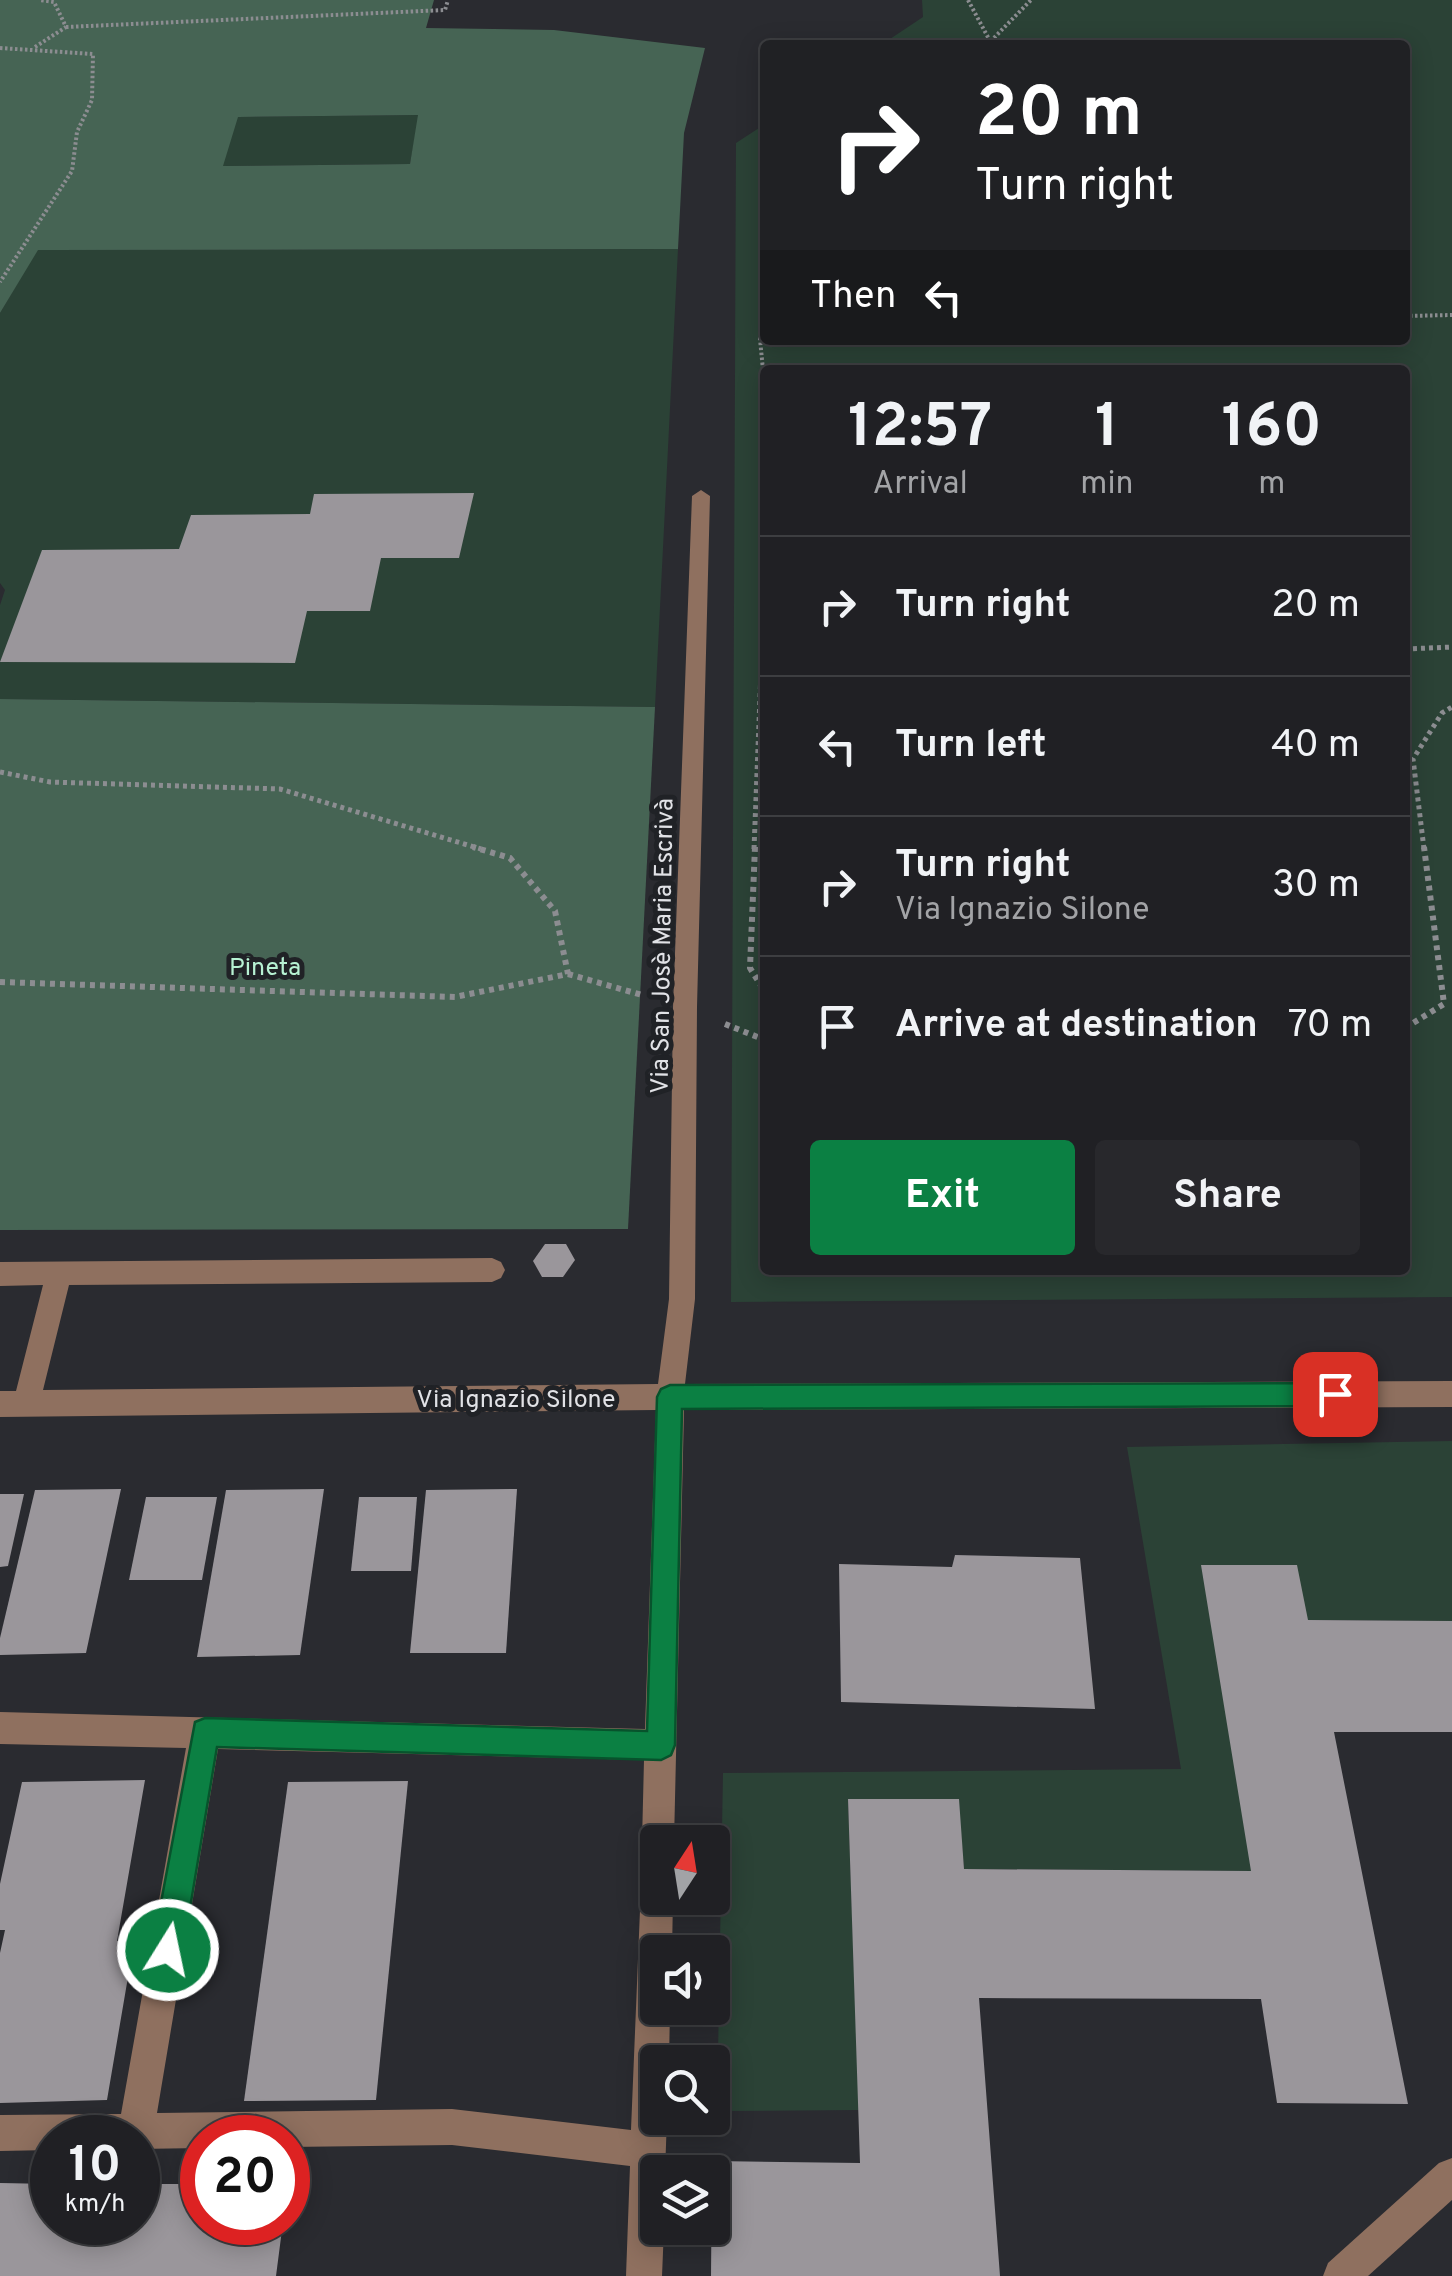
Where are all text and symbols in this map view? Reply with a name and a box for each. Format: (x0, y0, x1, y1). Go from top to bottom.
text: 20 m (975, 72, 1143, 161)
icon: right (810, 80, 940, 210)
text: Turn right (975, 159, 1174, 216)
icon: left (916, 270, 971, 325)
text: Then (810, 273, 896, 322)
text: 12:57 (848, 392, 992, 468)
text: 1 (1095, 392, 1119, 468)
text: 160 (1222, 392, 1322, 468)
text: Arrival (872, 465, 968, 505)
text: min (1080, 465, 1134, 505)
text: m (1258, 465, 1285, 505)
icon: right (810, 579, 865, 634)
text: Turn right (895, 582, 1070, 631)
text: 20 m (1271, 582, 1360, 631)
icon: left (810, 719, 865, 774)
text: Turn left (895, 722, 1047, 771)
text: 40 m (1271, 722, 1360, 771)
street label: Via San Josè Maria Escrivà (645, 798, 683, 1094)
text: Turn right (895, 842, 1070, 891)
icon: right (810, 859, 865, 914)
text: 30 m (1272, 862, 1360, 911)
text: Via Ignazio Silone (895, 891, 1149, 931)
park label: Pineta (229, 953, 301, 985)
icon: arrive (810, 999, 865, 1054)
text: Arrive at destination (895, 1002, 1258, 1051)
text: 70 m (1288, 1002, 1372, 1051)
button: Exit (810, 1140, 1075, 1255)
button: Share (1095, 1140, 1360, 1255)
pin (1293, 1352, 1378, 1437)
icon: arrive (1308, 1367, 1363, 1422)
street label: Via Ignazio Silone (417, 1385, 615, 1417)
north arrow (640, 1825, 730, 1915)
map controls (640, 1825, 730, 2245)
position arrow (116, 1898, 220, 2002)
button: sound (640, 1935, 730, 2025)
button: search (640, 2045, 730, 2135)
speed limit sign: 20 (180, 2115, 310, 2245)
text: 10 (69, 2136, 121, 2199)
button: layers (640, 2155, 730, 2245)
text: km/h (65, 2189, 125, 2221)

